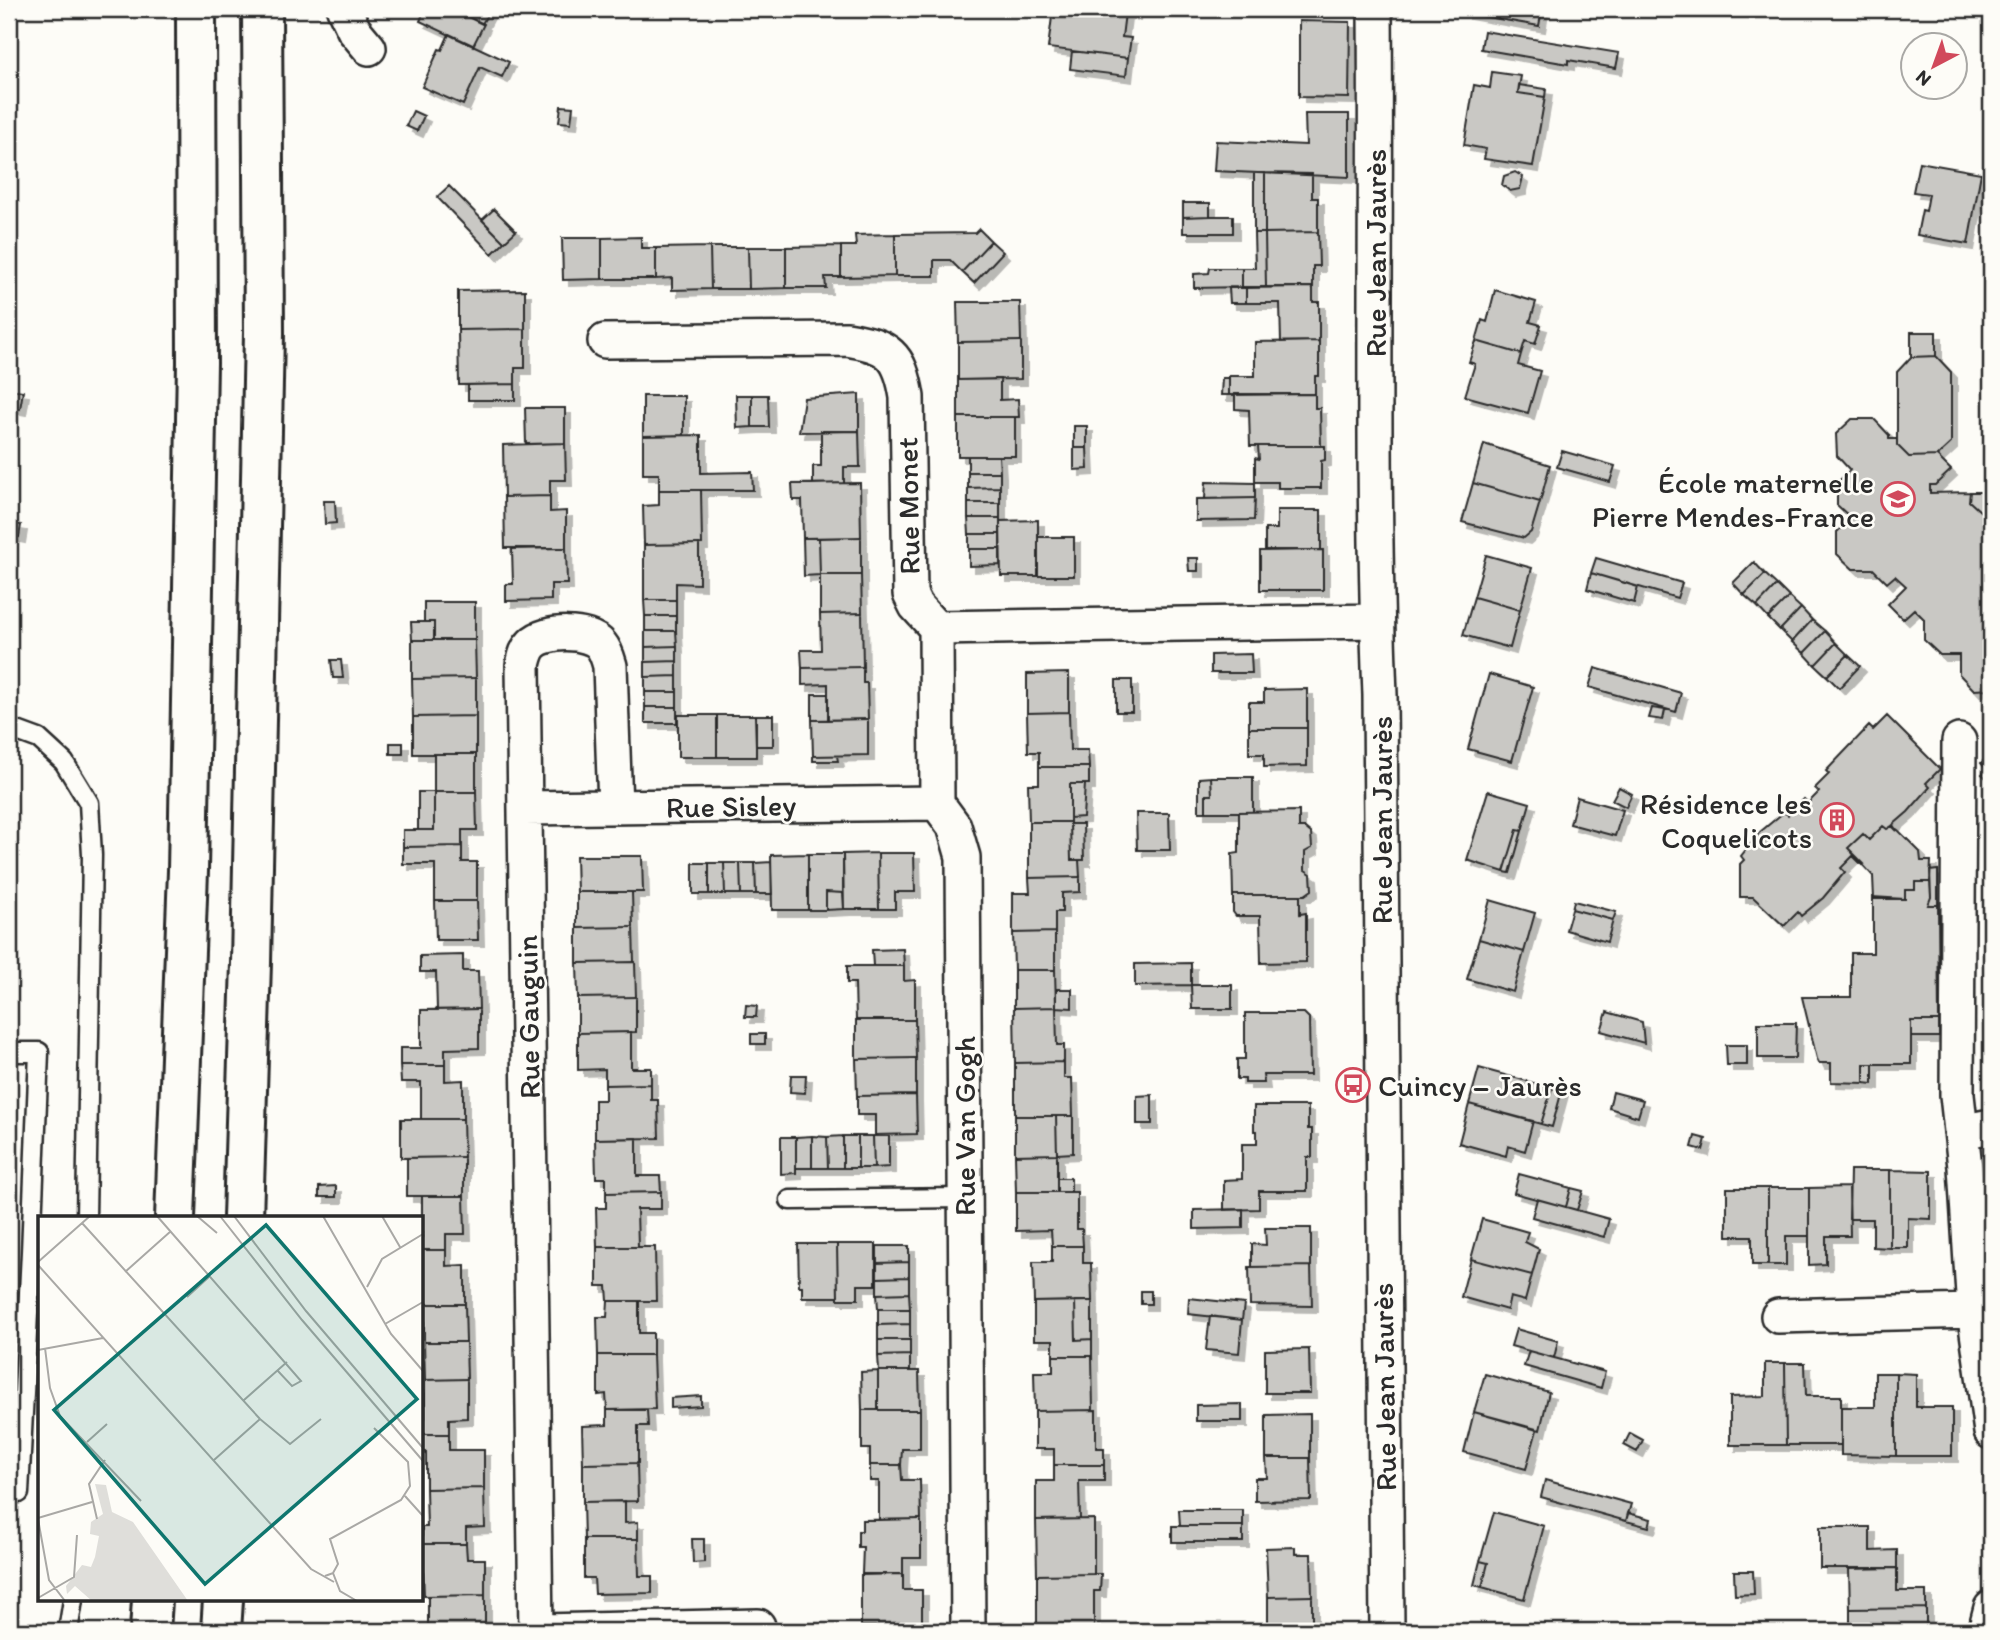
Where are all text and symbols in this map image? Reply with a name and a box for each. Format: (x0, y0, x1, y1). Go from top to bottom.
north arrow (1898, 32, 1968, 102)
text: N (1911, 66, 1936, 91)
street label: Rue Jean Jaurès (1357, 149, 1394, 357)
street label: Rue Monet (888, 437, 928, 575)
place label: École maternelle Pierre Mendes-France (1592, 464, 1874, 535)
school or university icon: École maternelle Pierre Mendes-France (1879, 480, 1917, 518)
street label: Rue Jean Jaurès (1363, 716, 1400, 924)
place label: Résidence les Coquelicots (1640, 785, 1812, 856)
street label: Rue Sisley (665, 786, 797, 826)
building icon: Résidence les Coquelicots (1818, 801, 1856, 839)
street label: Rue Gauguin (508, 935, 548, 1099)
street label: Rue Van Gogh (946, 1036, 983, 1216)
bus stop icon: Cuincy – Jaurès (1334, 1066, 1372, 1104)
place label: Cuincy – Jaurès (1378, 1067, 1582, 1104)
inset map (38, 1216, 424, 1602)
street label: Rue Jean Jaurès (1364, 1282, 1404, 1492)

